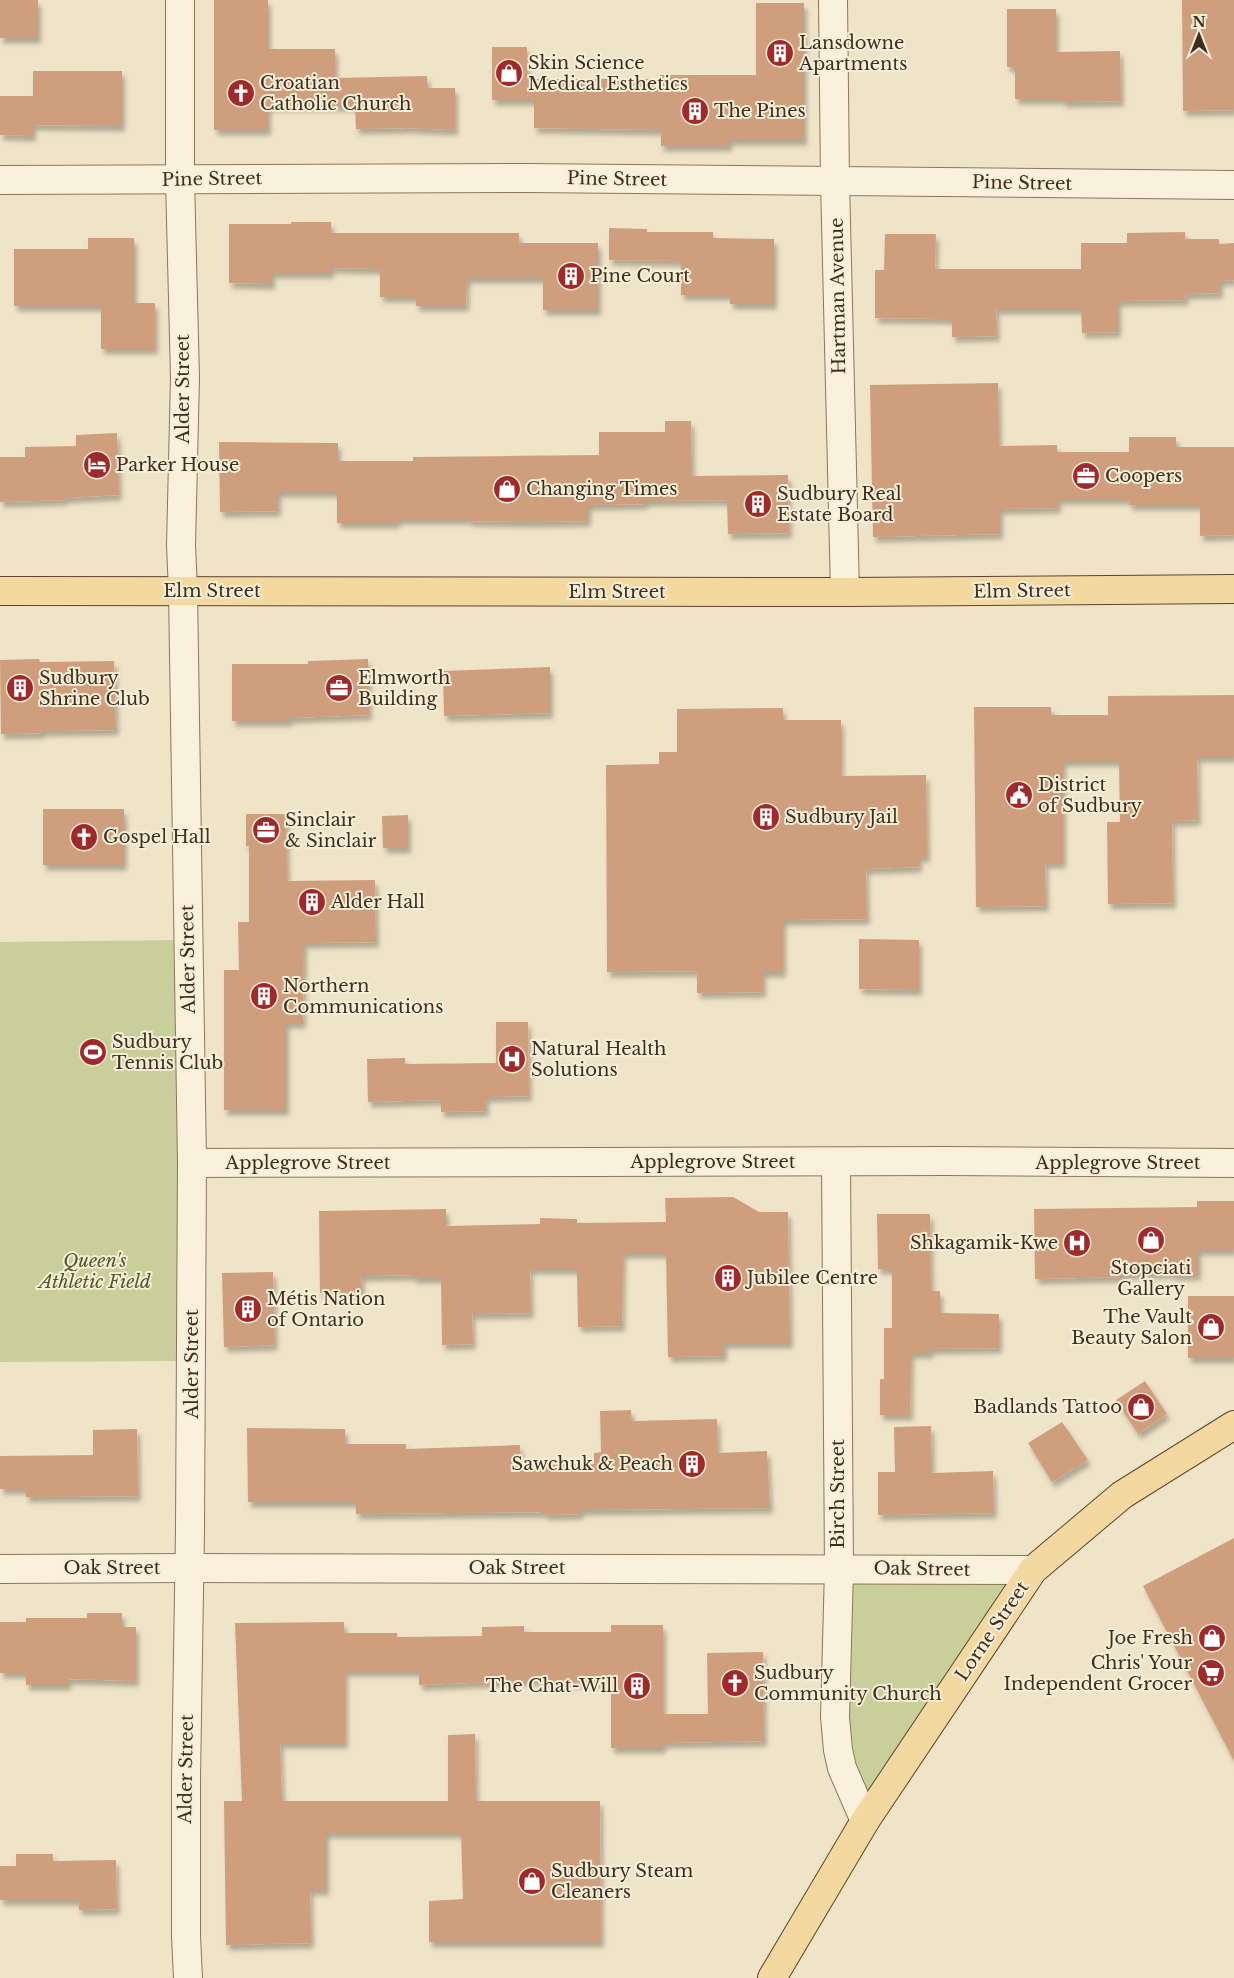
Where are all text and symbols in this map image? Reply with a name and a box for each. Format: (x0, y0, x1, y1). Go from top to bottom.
north arrow (1174, 10, 1224, 60)
text: N (1192, 13, 1206, 31)
place label: Lansdowne Apartments (798, 32, 908, 75)
building icon: Lansdowne Apartments (765, 38, 795, 68)
place label: Skin Science Medical Esthetics (528, 52, 688, 95)
shop icon: Skin Science Medical Esthetics (494, 58, 524, 88)
place label: Croatian Catholic Church (260, 72, 411, 115)
church icon: Croatian Catholic Church (226, 78, 256, 108)
building icon: The Pines (680, 96, 710, 126)
place label: The Pines (714, 100, 806, 122)
street label: Pine Street (162, 167, 263, 191)
street label: Pine Street (567, 167, 668, 191)
street label: Pine Street (972, 171, 1073, 195)
street label: Hartman Avenue (826, 217, 850, 375)
building icon: Pine Court (556, 261, 586, 291)
place label: Pine Court (590, 265, 690, 287)
street label: Alder Street (172, 334, 194, 445)
hotel icon: Parker House (82, 450, 112, 480)
place label: Parker House (116, 454, 239, 476)
office icon: Coopers (1071, 461, 1101, 491)
place label: Coopers (1105, 465, 1182, 487)
shop icon: Changing Times (492, 474, 522, 504)
place label: Changing Times (526, 478, 678, 500)
place label: Sudbury Real Estate Board (777, 483, 902, 526)
building icon: Sudbury Real Estate Board (743, 489, 773, 519)
street label: Elm Street (973, 579, 1071, 603)
street label: Elm Street (163, 580, 261, 602)
street label: Elm Street (568, 581, 666, 603)
place label: Sudbury Shrine Club (39, 667, 150, 710)
place label: Elmworth Building (358, 667, 450, 710)
building icon: Sudbury Shrine Club (5, 673, 35, 703)
office icon: Elmworth Building (324, 673, 354, 703)
place label: District of Sudbury (1038, 774, 1143, 817)
public building icon: District of Sudbury (1004, 780, 1034, 810)
building icon: Sudbury Jail (751, 802, 781, 832)
place label: Sudbury Jail (785, 806, 898, 828)
place label: Sinclair & Sinclair (285, 809, 377, 852)
office icon: Sinclair & Sinclair (251, 815, 281, 845)
church icon: Gospel Hall (69, 822, 99, 852)
place label: Gospel Hall (103, 826, 211, 848)
building icon: Alder Hall (297, 887, 327, 917)
place label: Alder Hall (330, 891, 425, 913)
street label: Alder Street (176, 904, 200, 1015)
place label: Northern Communications (283, 975, 443, 1018)
building icon: Northern Communications (249, 981, 279, 1011)
place label: Sudbury Tennis Club (112, 1031, 223, 1074)
sports icon: Sudbury Tennis Club (78, 1037, 108, 1067)
place label: Natural Health Solutions (531, 1038, 667, 1081)
hospital icon: Natural Health Solutions (497, 1044, 527, 1074)
street label: Applegrove Street (629, 1151, 796, 1173)
street label: Applegrove Street (224, 1152, 391, 1174)
street label: Applegrove Street (1034, 1152, 1201, 1174)
shop icon: Stopciati Gallery (1136, 1225, 1166, 1255)
hospital icon: Shkagamik-Kwe (1062, 1228, 1092, 1258)
place label: Shkagamik-Kwe (910, 1232, 1058, 1254)
park label: Queen's Athletic Field (37, 1250, 151, 1293)
place label: Stopciati Gallery (1110, 1257, 1192, 1300)
building icon: Jubilee Centre (713, 1263, 743, 1293)
place label: Jubilee Centre (745, 1267, 878, 1289)
place label: Métis Nation of Ontario (267, 1288, 385, 1331)
building icon: Métis Nation of Ontario (233, 1294, 263, 1324)
place label: The Vault Beauty Salon (1071, 1306, 1192, 1349)
street label: Alder Street (181, 1309, 203, 1420)
shop icon: The Vault Beauty Salon (1196, 1312, 1226, 1342)
shop icon: Badlands Tattoo (1126, 1392, 1156, 1422)
place label: Badlands Tattoo (973, 1396, 1122, 1418)
street label: Birch Street (827, 1439, 849, 1549)
building icon: Sawchuk & Peach (677, 1449, 707, 1479)
place label: Sawchuk & Peach (512, 1453, 673, 1475)
street label: Oak Street (63, 1557, 161, 1579)
street label: Oak Street (468, 1557, 566, 1579)
street label: Oak Street (873, 1557, 971, 1581)
street label: Lorne Street (951, 1577, 1034, 1685)
shop icon: Joe Fresh (1197, 1623, 1227, 1653)
place label: Joe Fresh (1106, 1627, 1193, 1649)
place label: Chris' Your Independent Grocer (1004, 1652, 1192, 1695)
supermarket icon: Chris' Your Independent Grocer (1196, 1658, 1226, 1688)
place label: Sudbury Community Church (754, 1662, 942, 1705)
church icon: Sudbury Community Church (720, 1668, 750, 1698)
building icon: The Chat-Will (622, 1671, 652, 1701)
place label: The Chat-Will (486, 1675, 618, 1697)
street label: Alder Street (174, 1714, 198, 1825)
place label: Sudbury Steam Cleaners (551, 1860, 693, 1903)
shop icon: Sudbury Steam Cleaners (517, 1866, 547, 1896)

